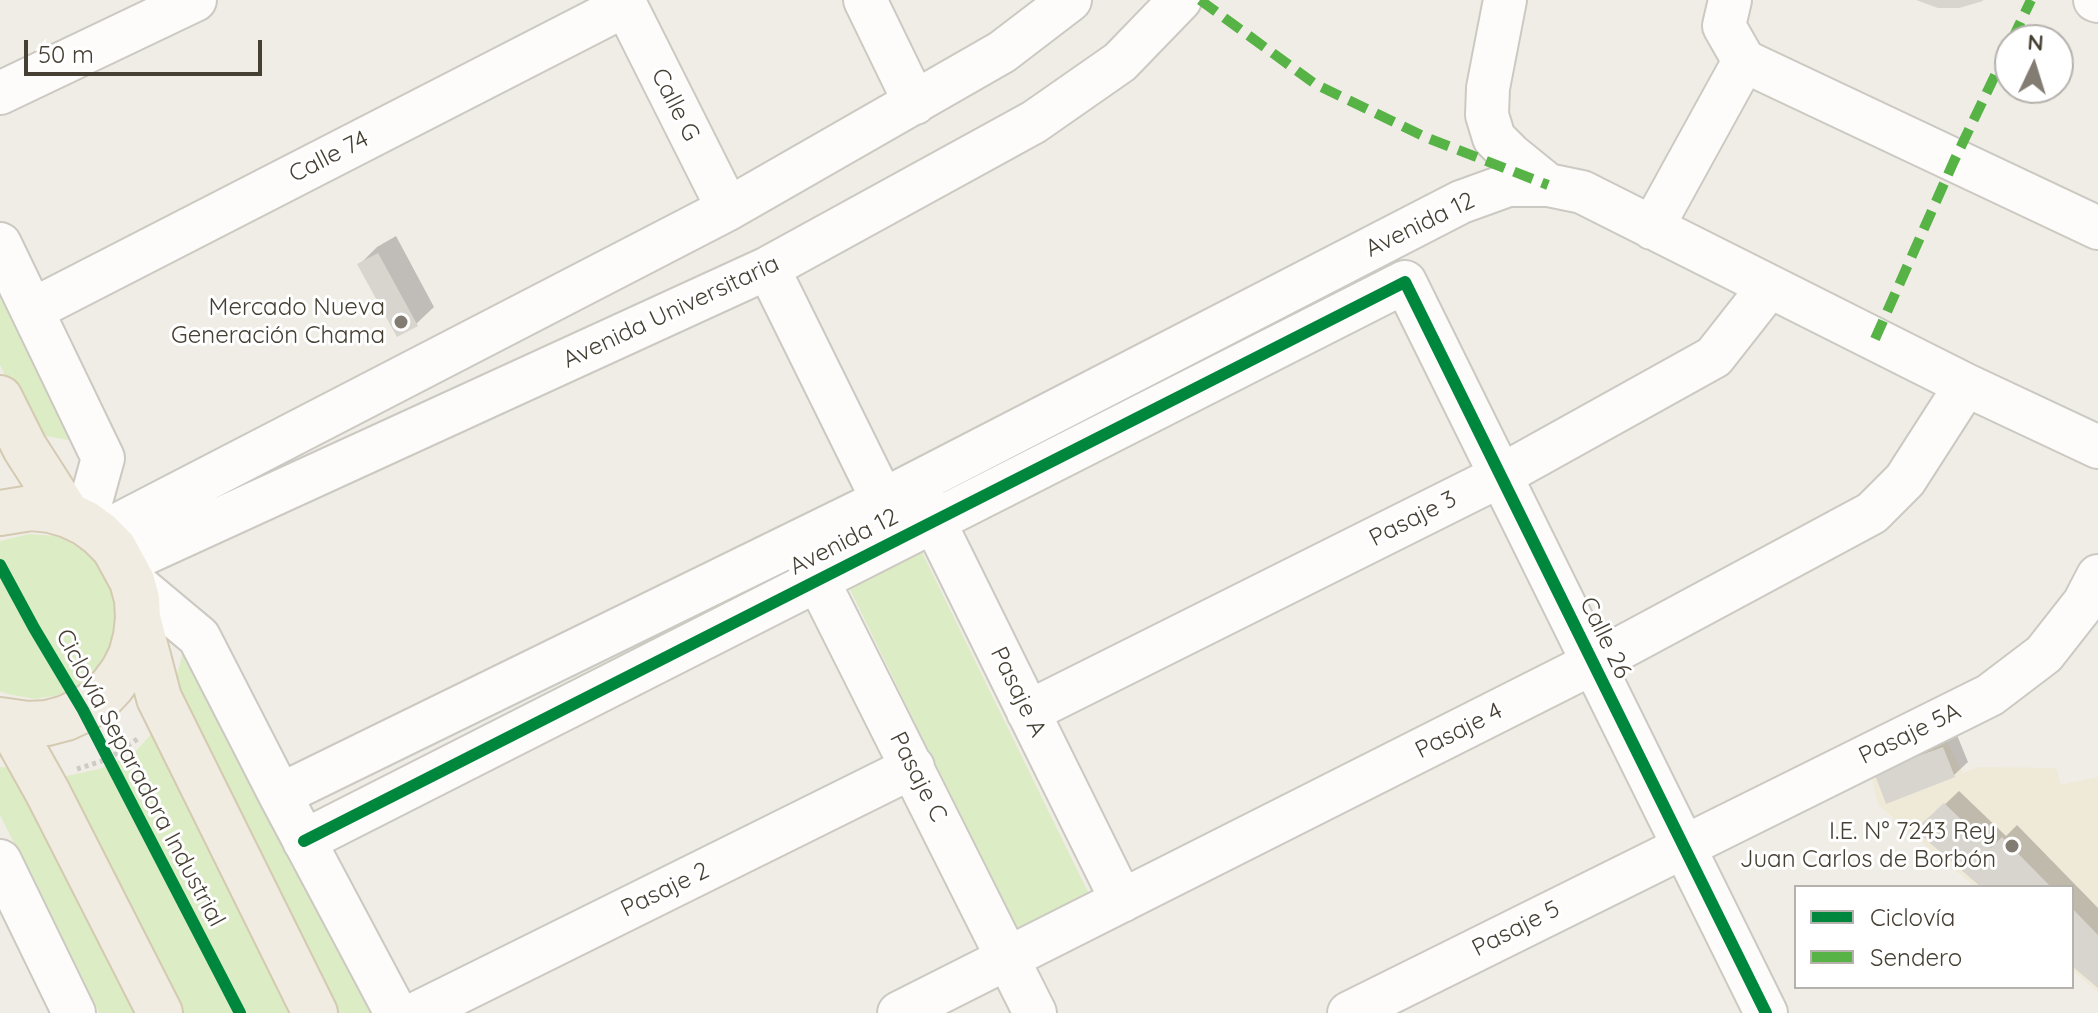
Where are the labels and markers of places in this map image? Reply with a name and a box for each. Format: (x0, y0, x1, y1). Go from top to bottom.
place label: Mercado Nueva Generación Chama (171, 294, 385, 350)
marker: Mercado Nueva Generación Chama (392, 313, 410, 331)
place label: I.E. N° 7243 Rey Juan Carlos de Borbón (1740, 818, 1996, 874)
marker: I.E. N° 7243 Rey Juan Carlos de Borbón (2003, 837, 2021, 855)

